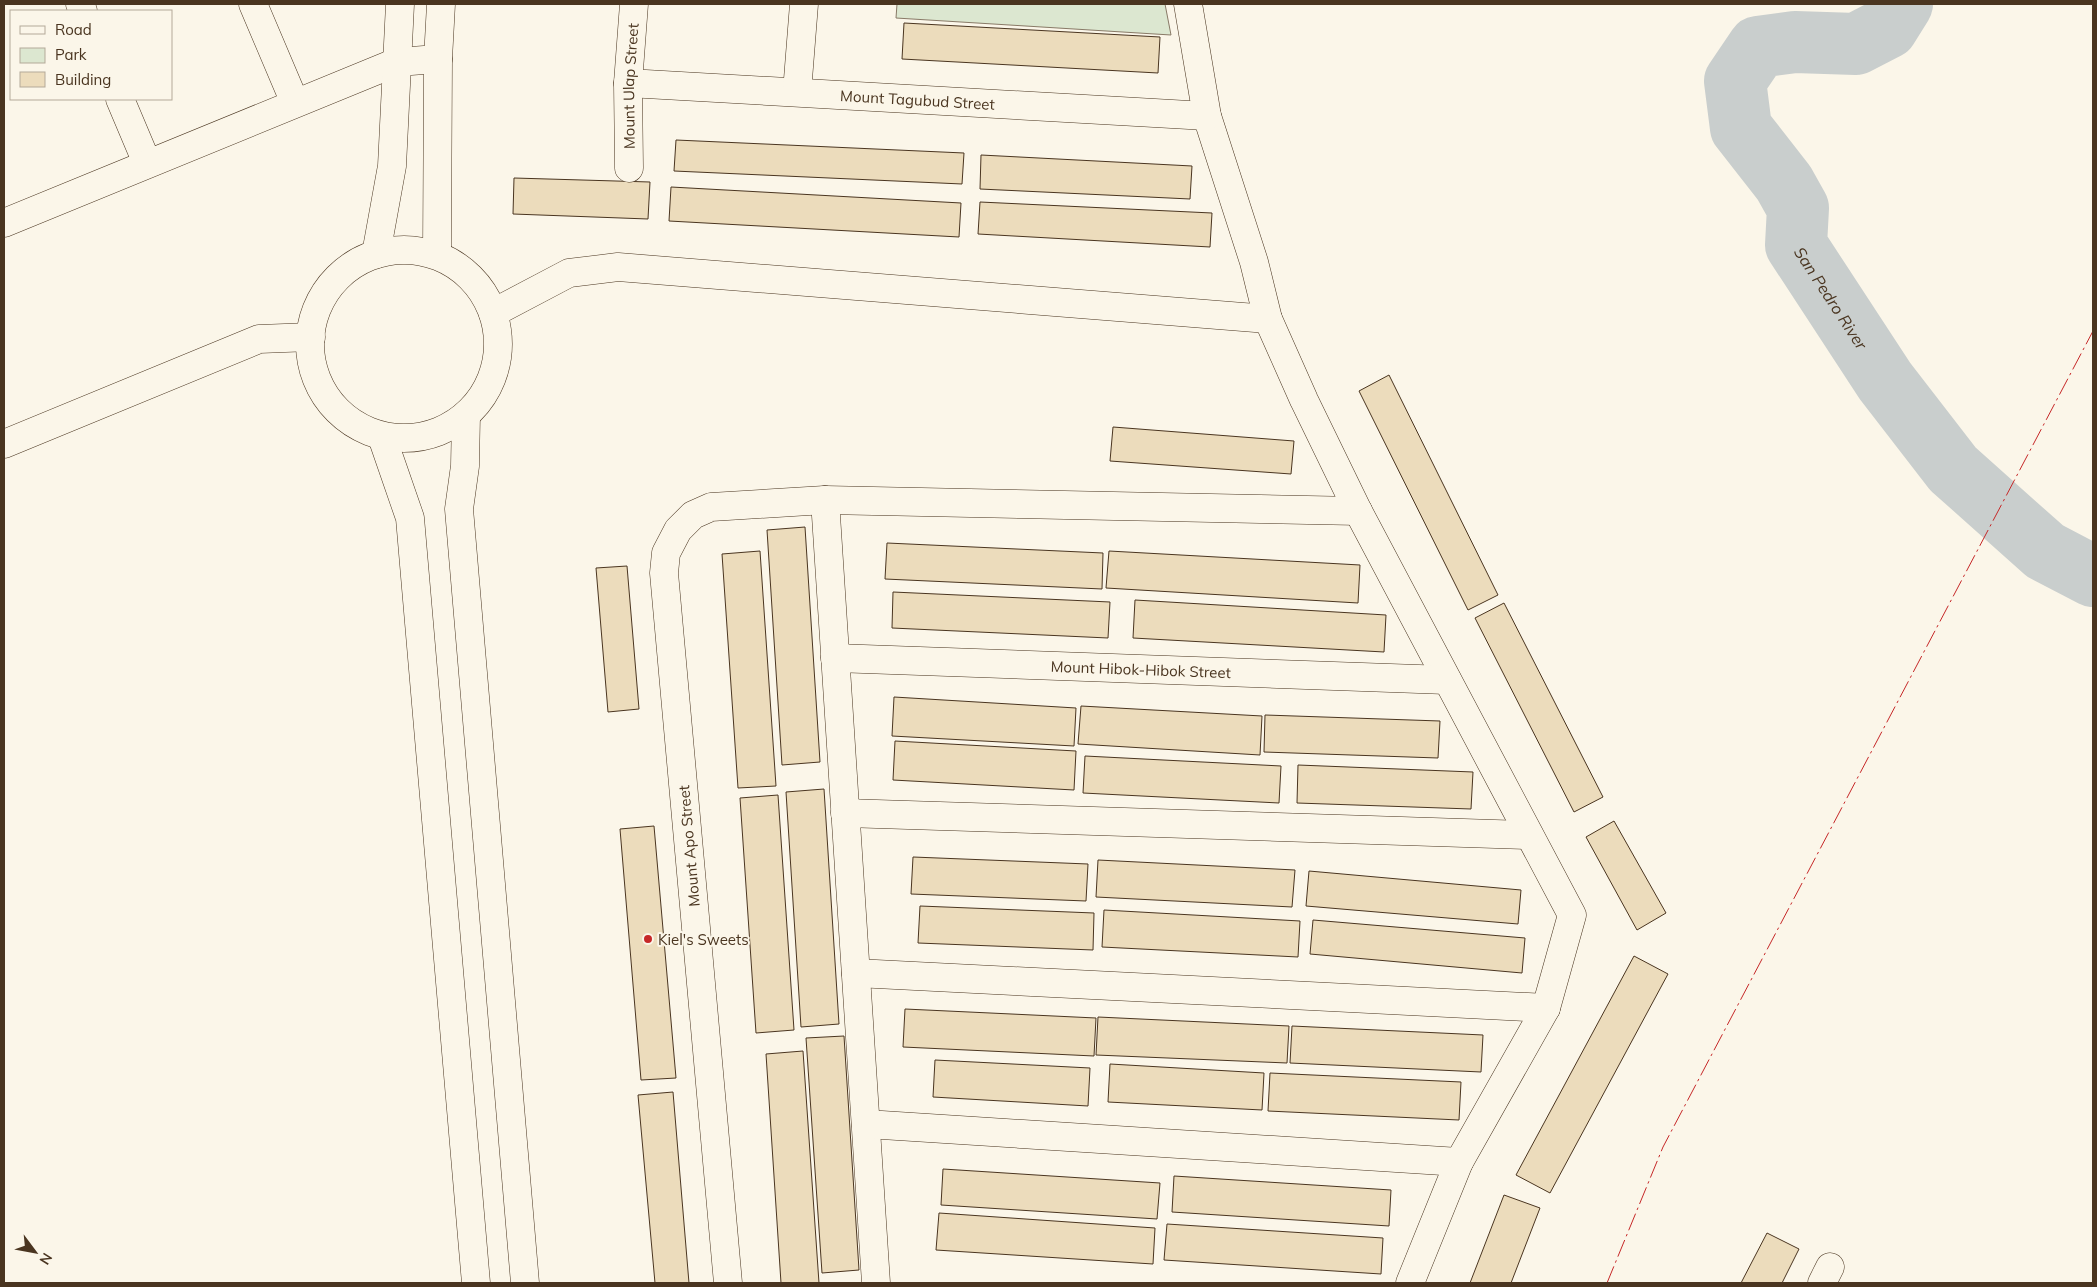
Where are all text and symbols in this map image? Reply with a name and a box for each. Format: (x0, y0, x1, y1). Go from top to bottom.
legend (10, 10, 172, 100)
text: Road (55, 20, 92, 39)
street label: Mount Ulap Street (618, 22, 642, 149)
text: Park (55, 45, 87, 64)
text: Building (55, 70, 111, 89)
street label: Mount Tagubud Street (840, 86, 995, 113)
water label: San Pedro River (1790, 243, 1872, 354)
street label: Mount Hibok-Hibok Street (1050, 656, 1231, 682)
street label: Mount Apo Street (674, 784, 704, 908)
place label: Kiel's Sweets (658, 930, 749, 949)
marker: Kiel's Sweets (642, 933, 654, 945)
north arrow (10, 1227, 60, 1277)
text: N (36, 1250, 56, 1268)

